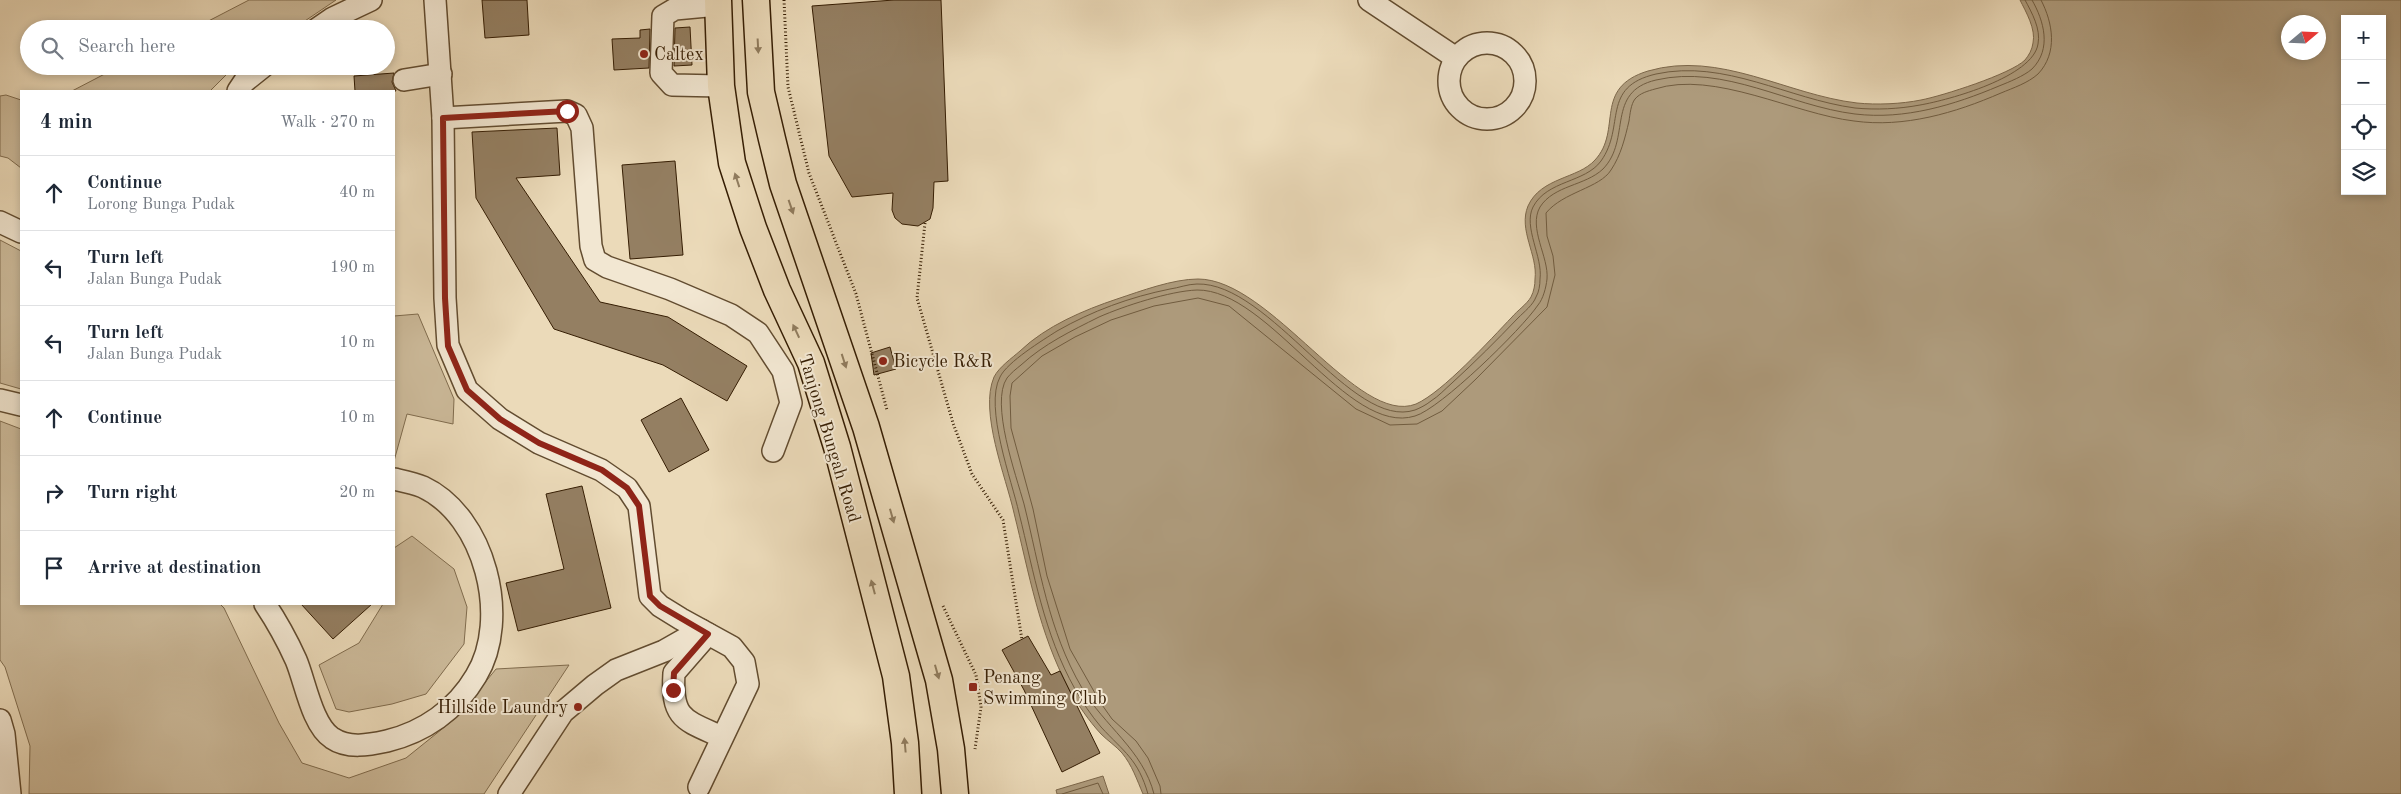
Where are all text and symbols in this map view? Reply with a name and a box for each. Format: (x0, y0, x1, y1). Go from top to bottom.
north arrow (2281, 15, 2326, 60)
map controls (2341, 15, 2386, 195)
button: + (2341, 15, 2386, 60)
search box (20, 20, 395, 75)
icon: search (38, 34, 66, 62)
text: Search here (78, 38, 175, 57)
one-way arrow (755, 39, 763, 55)
place label: Caltex (654, 46, 704, 64)
marker: Caltex (638, 48, 650, 60)
button: − (2341, 60, 2386, 105)
route start (556, 100, 579, 123)
button: locate (2341, 105, 2386, 150)
text: 4 min (40, 112, 93, 133)
text: Walk · 270 m (280, 115, 375, 131)
button: layers (2341, 150, 2386, 195)
one-way arrow (733, 172, 740, 187)
text: Continue (87, 174, 162, 193)
icon: ahead (40, 179, 68, 207)
text: 40 m (339, 185, 375, 201)
text: Lorong Bunga Pudak (87, 197, 235, 213)
one-way arrow (788, 200, 795, 215)
text: Turn left (87, 249, 164, 268)
icon: left (40, 254, 68, 282)
text: 190 m (330, 260, 375, 276)
text: Jalan Bunga Pudak (87, 272, 222, 288)
text: Turn left (87, 324, 164, 343)
one-way arrow (792, 324, 800, 338)
icon: left (40, 329, 68, 357)
text: 10 m (339, 335, 375, 351)
text: Jalan Bunga Pudak (87, 347, 222, 363)
street label: Tanjong Bungah Road (795, 352, 863, 525)
place label: Bicycle R&R (893, 353, 993, 371)
one-way arrow (840, 354, 848, 369)
marker: Bicycle R&R (877, 355, 889, 367)
icon: ahead (40, 404, 68, 432)
text: Continue (87, 409, 162, 428)
text: 10 m (339, 410, 375, 426)
icon: right (40, 479, 68, 507)
text: Turn right (87, 484, 177, 503)
text: 20 m (339, 485, 375, 501)
one-way arrow (888, 509, 896, 524)
icon: arrive (40, 554, 68, 582)
text: Arrive at destination (87, 559, 261, 578)
one-way arrow (868, 579, 876, 594)
one-way arrow (933, 665, 941, 680)
place label: Penang Swimming Club (983, 669, 1107, 708)
route end (662, 679, 685, 702)
marker: Penang Swimming Club (967, 681, 979, 693)
place label: Hillside Laundry (437, 699, 568, 717)
marker: Hillside Laundry (572, 701, 584, 713)
one-way arrow (901, 737, 909, 753)

